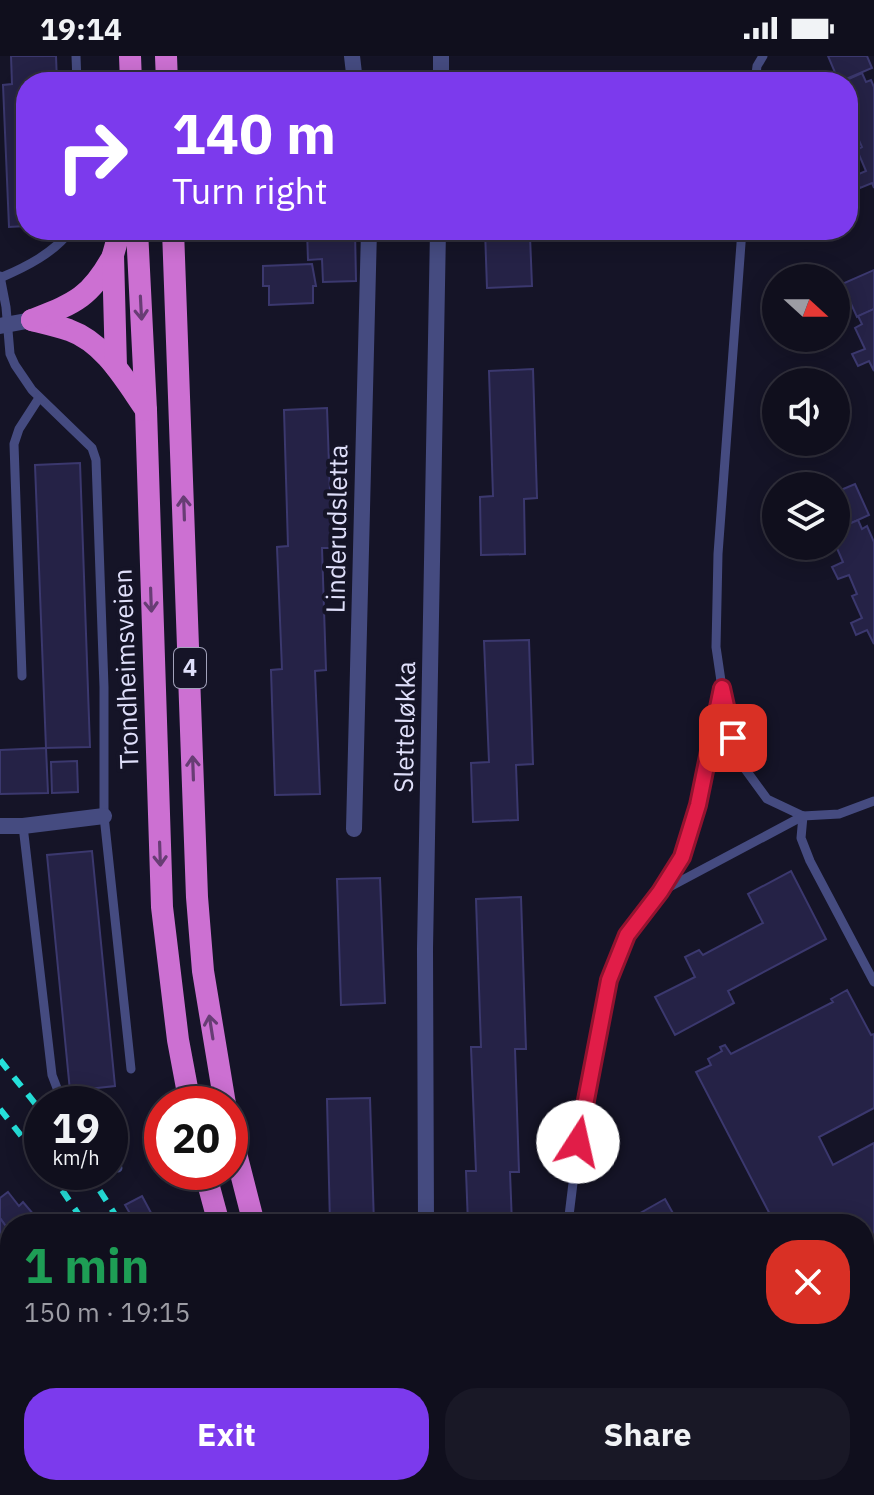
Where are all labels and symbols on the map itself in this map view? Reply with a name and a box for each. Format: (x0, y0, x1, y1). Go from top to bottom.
north arrow (762, 264, 850, 352)
one-way arrow (133, 294, 148, 321)
street label: Linderudsletta (318, 444, 354, 614)
one-way arrow (176, 495, 191, 522)
street label: Trondheimsveien (105, 568, 145, 770)
one-way arrow (144, 586, 159, 613)
road number: 4 (174, 648, 206, 688)
street label: Sletteløkka (386, 661, 422, 793)
pin (699, 704, 767, 772)
one-way arrow (185, 755, 201, 782)
one-way arrow (152, 840, 167, 867)
one-way arrow (202, 1015, 217, 1040)
speed limit sign: 20 (144, 1086, 248, 1190)
position arrow (536, 1100, 620, 1184)

